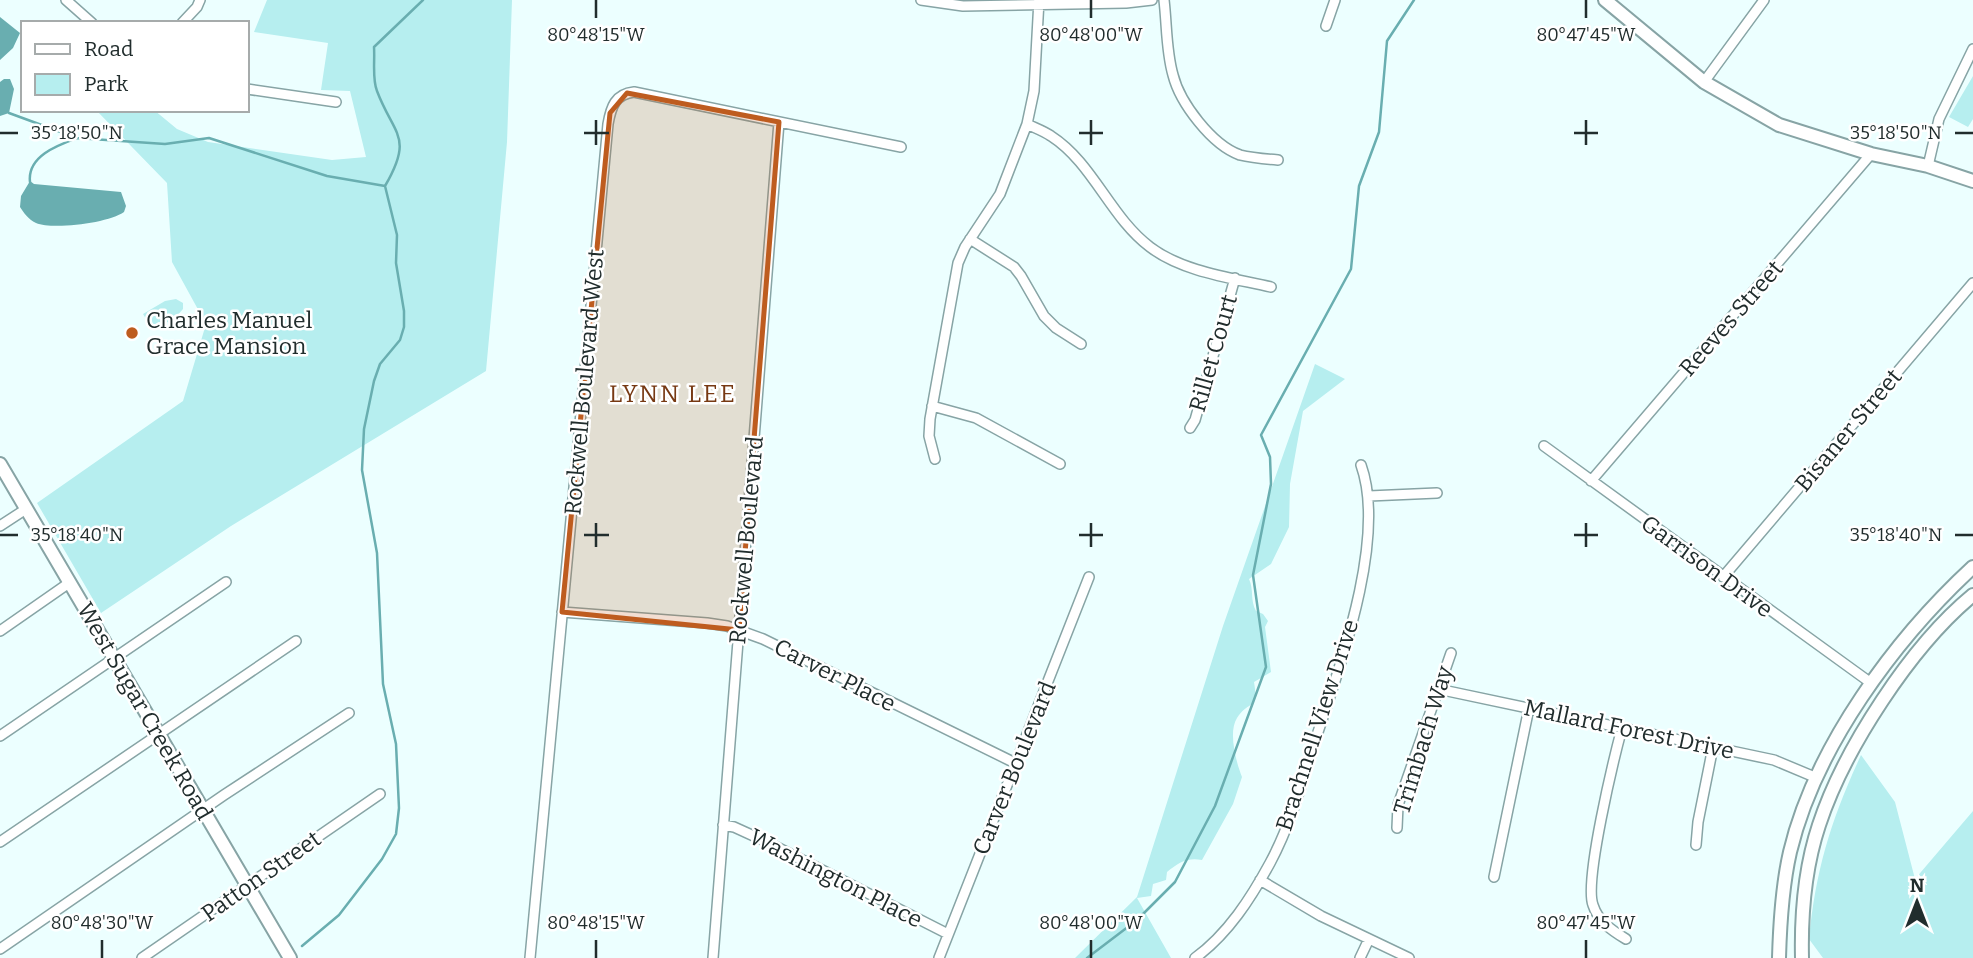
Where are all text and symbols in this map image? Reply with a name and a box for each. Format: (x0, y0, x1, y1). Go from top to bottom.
legend (21, 21, 248, 112)
text: 80°48'15"W (547, 24, 645, 46)
text: 80°48'00"W (1039, 24, 1143, 46)
text: 80°47'45"W (1537, 24, 1636, 46)
text: Road (84, 36, 133, 62)
text: Park (84, 71, 128, 97)
text: 35°18'50"N (31, 122, 123, 144)
text: 35°18'50"N (1850, 122, 1942, 144)
street label: Rockwell Boulevard West (558, 248, 610, 516)
street label: Reeves Street (1673, 254, 1789, 382)
street label: Rillet Court (1183, 291, 1243, 415)
place label: Charles Manuel Grace Mansion (146, 306, 313, 360)
marker: Charles Manuel Grace Mansion (124, 325, 140, 341)
street label: Bisaner Street (1789, 363, 1907, 497)
district label: LYNN LEE (609, 380, 737, 408)
street label: Rockwell Boulevard (723, 434, 769, 645)
street label: Garrison Drive (1636, 509, 1778, 623)
text: 35°18'40"N (31, 524, 123, 546)
text: 35°18'40"N (1850, 524, 1942, 546)
street label: West Sugar Creek Road (71, 597, 219, 825)
street label: Brachnell View Drive (1270, 616, 1364, 834)
street label: Carver Place (770, 632, 900, 718)
street label: Trimbach Way (1387, 662, 1459, 817)
street label: Carver Boulevard (966, 677, 1062, 859)
street label: Mallard Forest Drive (1521, 693, 1737, 765)
street label: Washington Place (745, 822, 927, 934)
street label: Patton Street (196, 825, 326, 927)
north arrow (1882, 867, 1952, 937)
text: N (1910, 874, 1925, 897)
text: 80°48'30"W (51, 912, 154, 934)
text: 80°48'15"W (547, 912, 645, 934)
text: 80°48'00"W (1039, 912, 1143, 934)
text: 80°47'45"W (1537, 912, 1636, 934)

